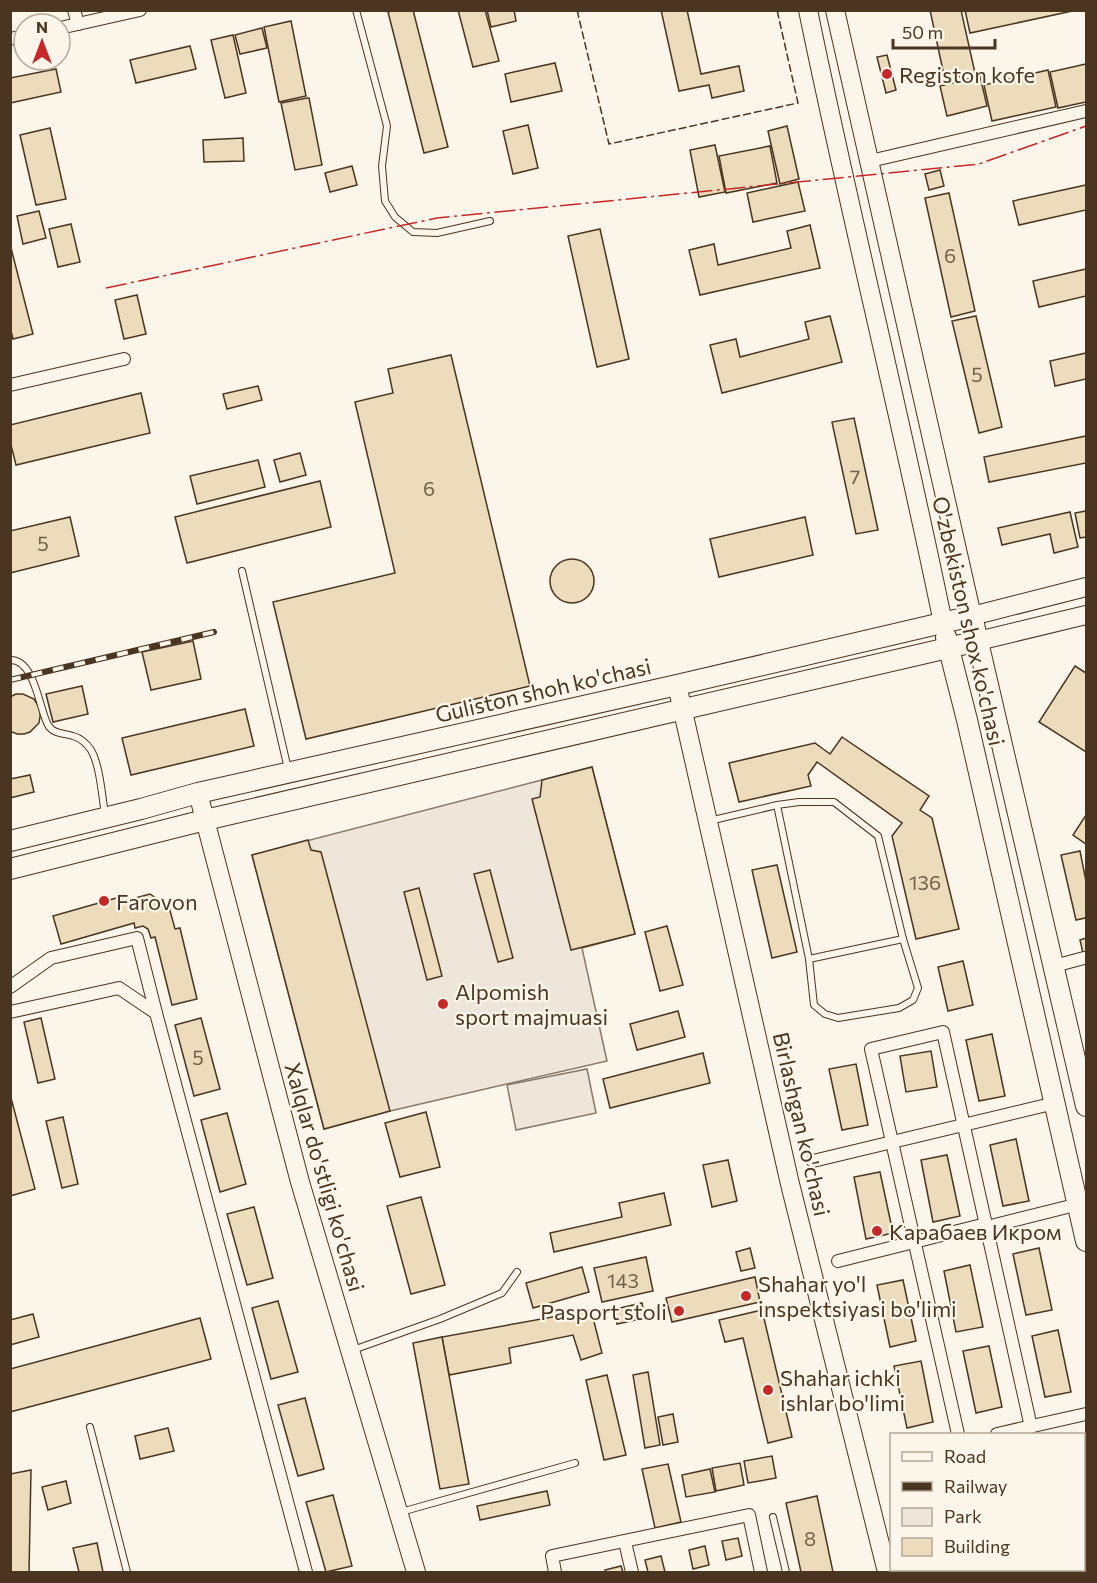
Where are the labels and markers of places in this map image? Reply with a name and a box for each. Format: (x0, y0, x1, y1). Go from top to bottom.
place label: Registon kofe (899, 61, 1035, 88)
marker: Registon kofe (880, 67, 894, 81)
place label: Farovon (116, 888, 198, 915)
marker: Farovon (97, 894, 111, 908)
place label: Alpomish sport majmuasi (455, 978, 608, 1030)
marker: Alpomish sport majmuasi (436, 997, 450, 1011)
place label: Карабаев Икром (889, 1218, 1062, 1245)
marker: Карабаев Икром (870, 1224, 884, 1238)
place label: Shahar yo'l inspektsiyasi bo'limi (758, 1270, 957, 1322)
marker: Shahar yo'l inspektsiyasi bo'limi (739, 1289, 753, 1303)
place label: Pasport stoli (540, 1298, 667, 1325)
marker: Pasport stoli (672, 1304, 686, 1318)
place label: Shahar ichki ishlar bo'limi (780, 1364, 905, 1416)
marker: Shahar ichki ishlar bo'limi (761, 1383, 775, 1397)

